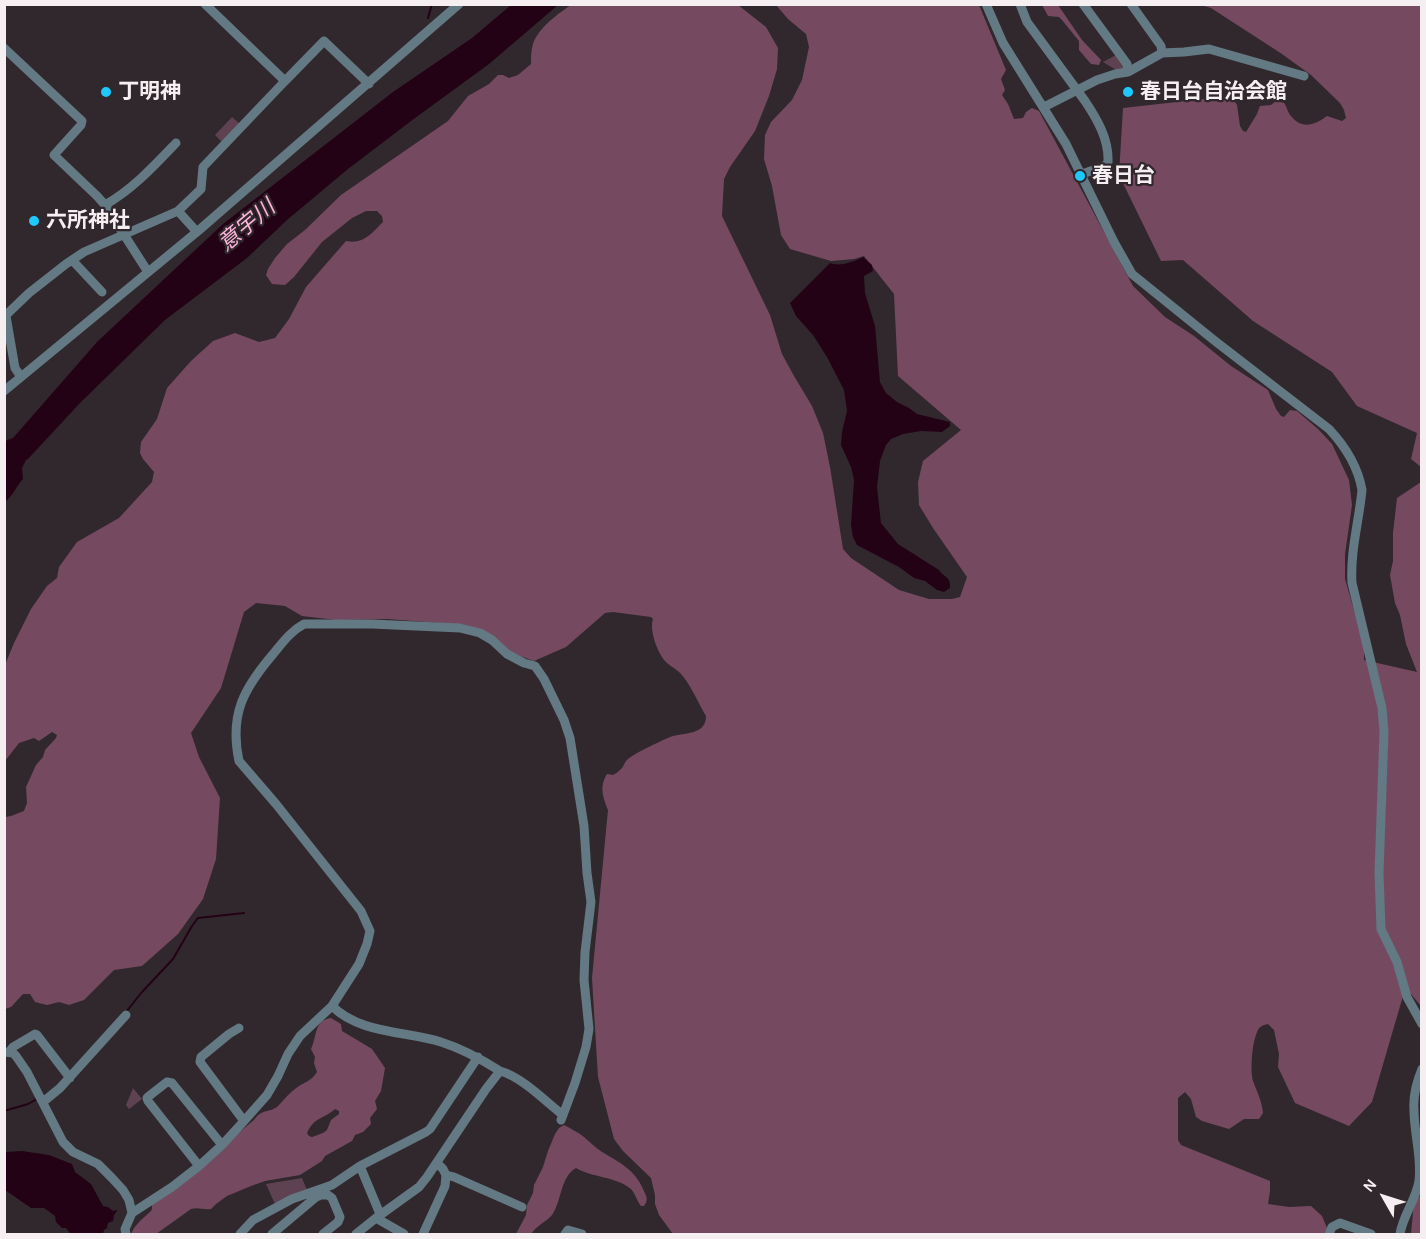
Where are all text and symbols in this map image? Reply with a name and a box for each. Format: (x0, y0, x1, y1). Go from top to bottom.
place label: 丁明神 (118, 79, 181, 105)
place label: 春日台自治会館 (1140, 79, 1287, 105)
marker: 丁明神 (99, 85, 113, 99)
marker: 春日台自治会館 (1121, 85, 1135, 99)
place label: 春日台 (1092, 163, 1155, 189)
marker: 春日台 (1073, 169, 1087, 183)
water label: 意宇川 (213, 195, 281, 257)
place label: 六所神社 (46, 208, 130, 234)
marker: 六所神社 (27, 214, 41, 228)
north arrow (1354, 1167, 1414, 1227)
text: N (1359, 1175, 1381, 1196)

